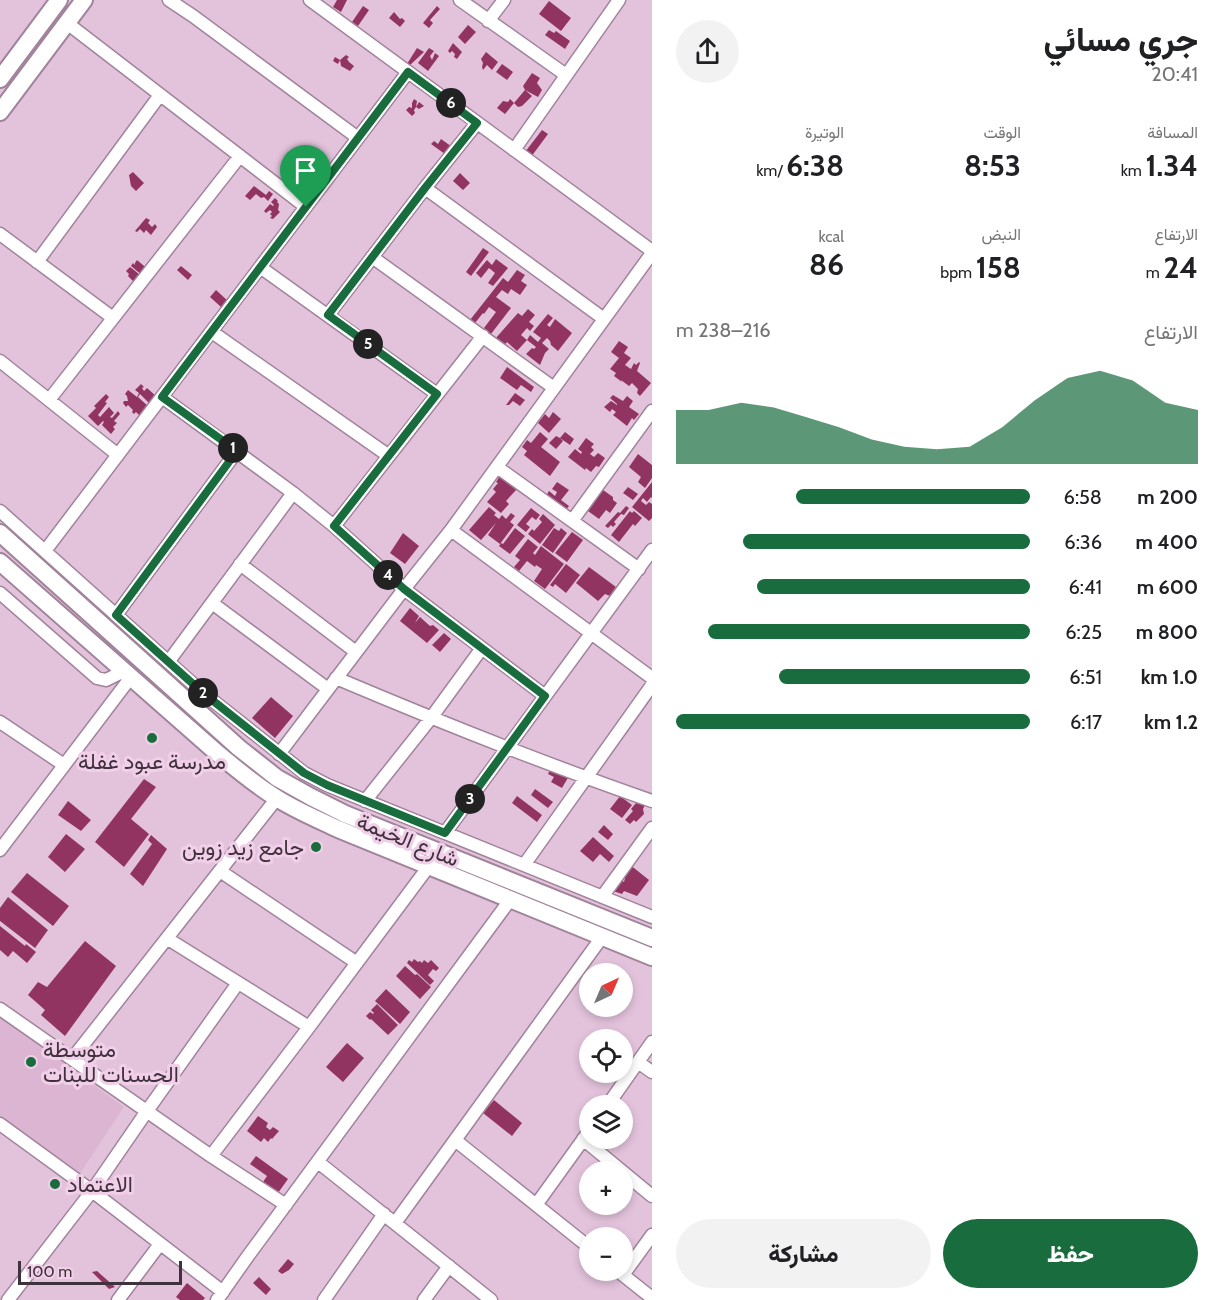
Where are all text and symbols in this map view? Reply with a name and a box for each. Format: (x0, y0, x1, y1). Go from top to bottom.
text: جري مسائي (1044, 19, 1198, 59)
button: share (676, 20, 739, 83)
text: 20:41 (1151, 62, 1198, 86)
pin: 6 (436, 88, 466, 118)
text: 6 (447, 93, 456, 112)
text: الوتيرة (805, 123, 844, 142)
text: الوقت (983, 123, 1021, 142)
text: المسافة (1147, 123, 1198, 142)
pin (280, 145, 331, 207)
text: 6:38 (786, 147, 844, 184)
text: 8:53 (964, 147, 1021, 184)
text: 1.34 (1145, 147, 1198, 184)
icon: arrive (289, 154, 322, 187)
text: /km (756, 161, 786, 180)
text: km (1121, 161, 1145, 180)
text: النبض (981, 225, 1021, 244)
text: الارتفاع (1155, 225, 1198, 244)
text: kcal (818, 227, 844, 246)
text: 86 (809, 246, 844, 283)
text: 158 (976, 249, 1021, 286)
text: 24 (1163, 249, 1198, 286)
text: bpm (940, 263, 976, 282)
text: m (1146, 263, 1163, 282)
text: 216–238 m (676, 318, 771, 342)
text: الارتفاع (1144, 320, 1198, 344)
pin: 5 (353, 329, 383, 359)
text: 5 (364, 334, 372, 353)
pin: 1 (218, 433, 248, 463)
text: 1 (230, 438, 236, 457)
text: 6:58 (1064, 485, 1102, 509)
text: 200 m (1137, 485, 1198, 509)
text: 6:36 (1064, 530, 1102, 554)
text: 400 m (1135, 530, 1198, 554)
pin: 4 (373, 560, 403, 590)
text: 4 (383, 565, 393, 584)
text: 6:41 (1068, 575, 1102, 599)
text: 600 m (1137, 575, 1198, 599)
text: 6:25 (1065, 620, 1102, 644)
text: 800 m (1136, 620, 1198, 644)
text: 6:51 (1069, 665, 1102, 689)
text: 1.0 km (1141, 665, 1198, 689)
pin: 2 (188, 678, 218, 708)
text: 2 (199, 683, 207, 702)
text: 6:17 (1070, 710, 1102, 734)
text: 1.2 km (1144, 710, 1198, 734)
marker: مدرسة عبود غفلة (145, 731, 159, 745)
place label: مدرسة عبود غفلة (78, 748, 226, 775)
pin: 3 (455, 784, 485, 814)
text: 3 (466, 789, 474, 808)
street label: شارع الخيمة (353, 807, 463, 874)
place label: جامع زيد زوين (182, 834, 304, 862)
marker: جامع زيد زوين (309, 840, 323, 854)
north arrow (579, 963, 633, 1017)
map controls (579, 963, 633, 1281)
button: locate (579, 1029, 633, 1083)
place label: متوسطة الحسنات للبنات (43, 1036, 179, 1088)
marker: متوسطة الحسنات للبنات (24, 1055, 38, 1069)
button: layers (579, 1095, 633, 1149)
button: + (579, 1161, 633, 1215)
place label: الاعتماد (67, 1171, 133, 1198)
marker: الاعتماد (48, 1177, 62, 1191)
button: مشاركة (676, 1219, 931, 1288)
button: حفظ (943, 1219, 1198, 1288)
button: − (579, 1227, 633, 1281)
scale bar (18, 1258, 182, 1286)
text: 100 m (27, 1262, 72, 1281)

